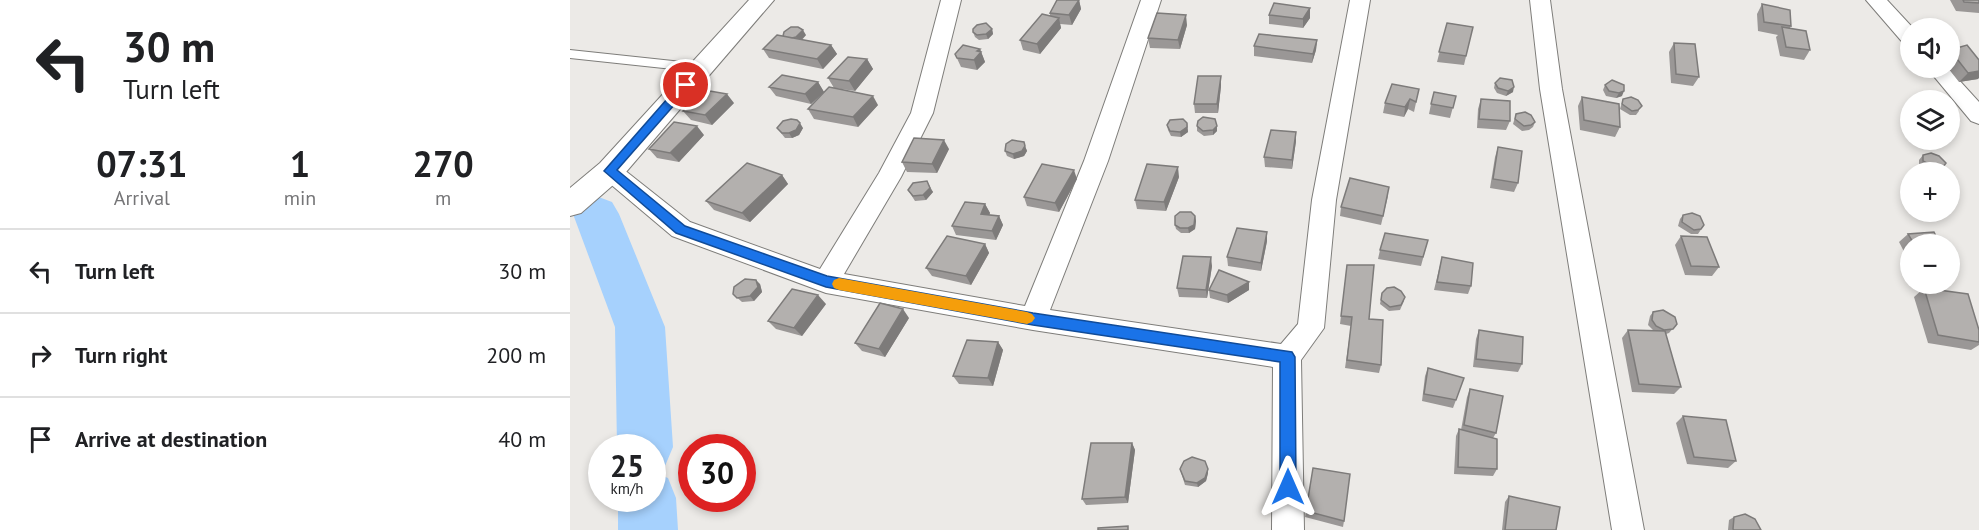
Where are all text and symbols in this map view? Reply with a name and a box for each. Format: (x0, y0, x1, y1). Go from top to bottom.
map controls (1900, 18, 1960, 294)
button: sound (1900, 18, 1960, 78)
text: 30 m (123, 19, 215, 74)
icon: left (24, 24, 102, 102)
pin (660, 59, 711, 110)
icon: arrive (669, 68, 702, 101)
text: Turn left (123, 72, 220, 106)
button: layers (1900, 90, 1960, 150)
text: 07:31 (96, 140, 188, 187)
text: 1 (290, 140, 310, 187)
text: 270 (413, 140, 474, 187)
button: + (1900, 162, 1960, 222)
text: Arrival (114, 185, 170, 211)
text: min (284, 185, 316, 211)
text: m (435, 185, 451, 211)
button: − (1900, 234, 1960, 294)
icon: left (24, 255, 57, 288)
text: Turn left (75, 257, 155, 285)
text: 30 m (498, 257, 546, 285)
icon: right (24, 339, 57, 372)
text: Turn right (75, 341, 167, 369)
text: 200 m (486, 341, 546, 369)
icon: arrive (24, 423, 57, 456)
text: Arrive at destination (75, 425, 267, 453)
text: 40 m (498, 425, 546, 453)
speed limit sign: 30 (678, 434, 756, 512)
text: 25 (610, 446, 644, 485)
position arrow (1256, 455, 1320, 519)
text: km/h (611, 479, 643, 498)

